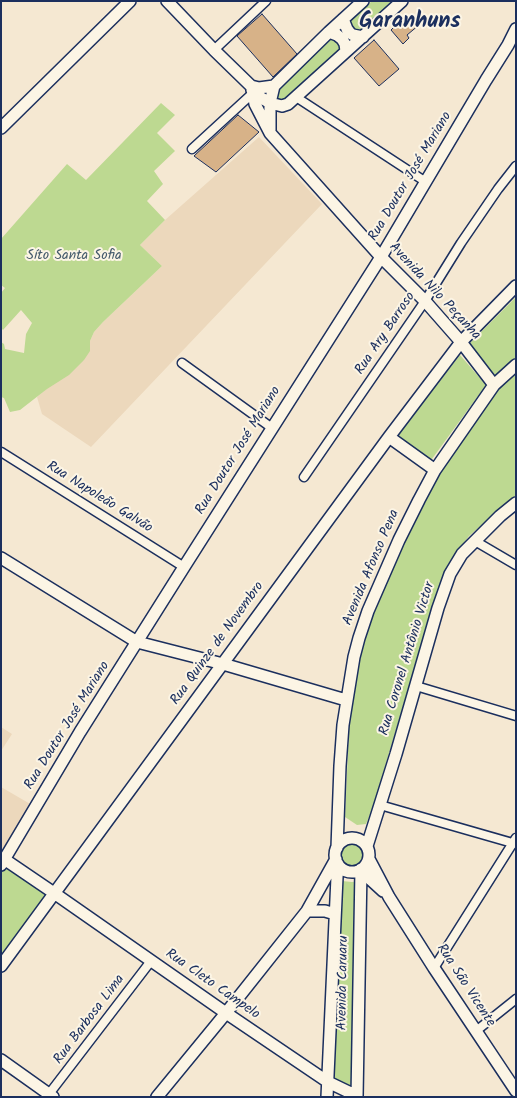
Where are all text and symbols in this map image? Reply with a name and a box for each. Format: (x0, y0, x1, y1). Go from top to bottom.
district label: Garanhuns (359, 10, 461, 36)
street label: Rua Doutor José Mariano (366, 109, 456, 245)
street label: Avenida Nilo Peçanha (385, 240, 483, 344)
park label: Síto Santa Sofia (27, 249, 121, 265)
street label: Rua Ary Barroso (352, 290, 420, 378)
street label: Rua Doutor José Mariano (193, 384, 285, 518)
street label: Rua Napoleão Galvão (43, 459, 155, 537)
street label: Avenida Afonso Pena (340, 508, 404, 628)
street label: Rua Quinze de Novembro (168, 579, 268, 709)
street label: Rua Coronel Antônio Victor (377, 580, 439, 738)
street label: Rua Doutor José Mariano (22, 659, 114, 793)
street label: Avenida Caruaru (335, 935, 353, 1031)
street label: Rua São Vicente (432, 941, 498, 1031)
street label: Rua Cleto Campelo (162, 946, 262, 1024)
street label: Rua Barbosa Lima (51, 972, 129, 1068)

